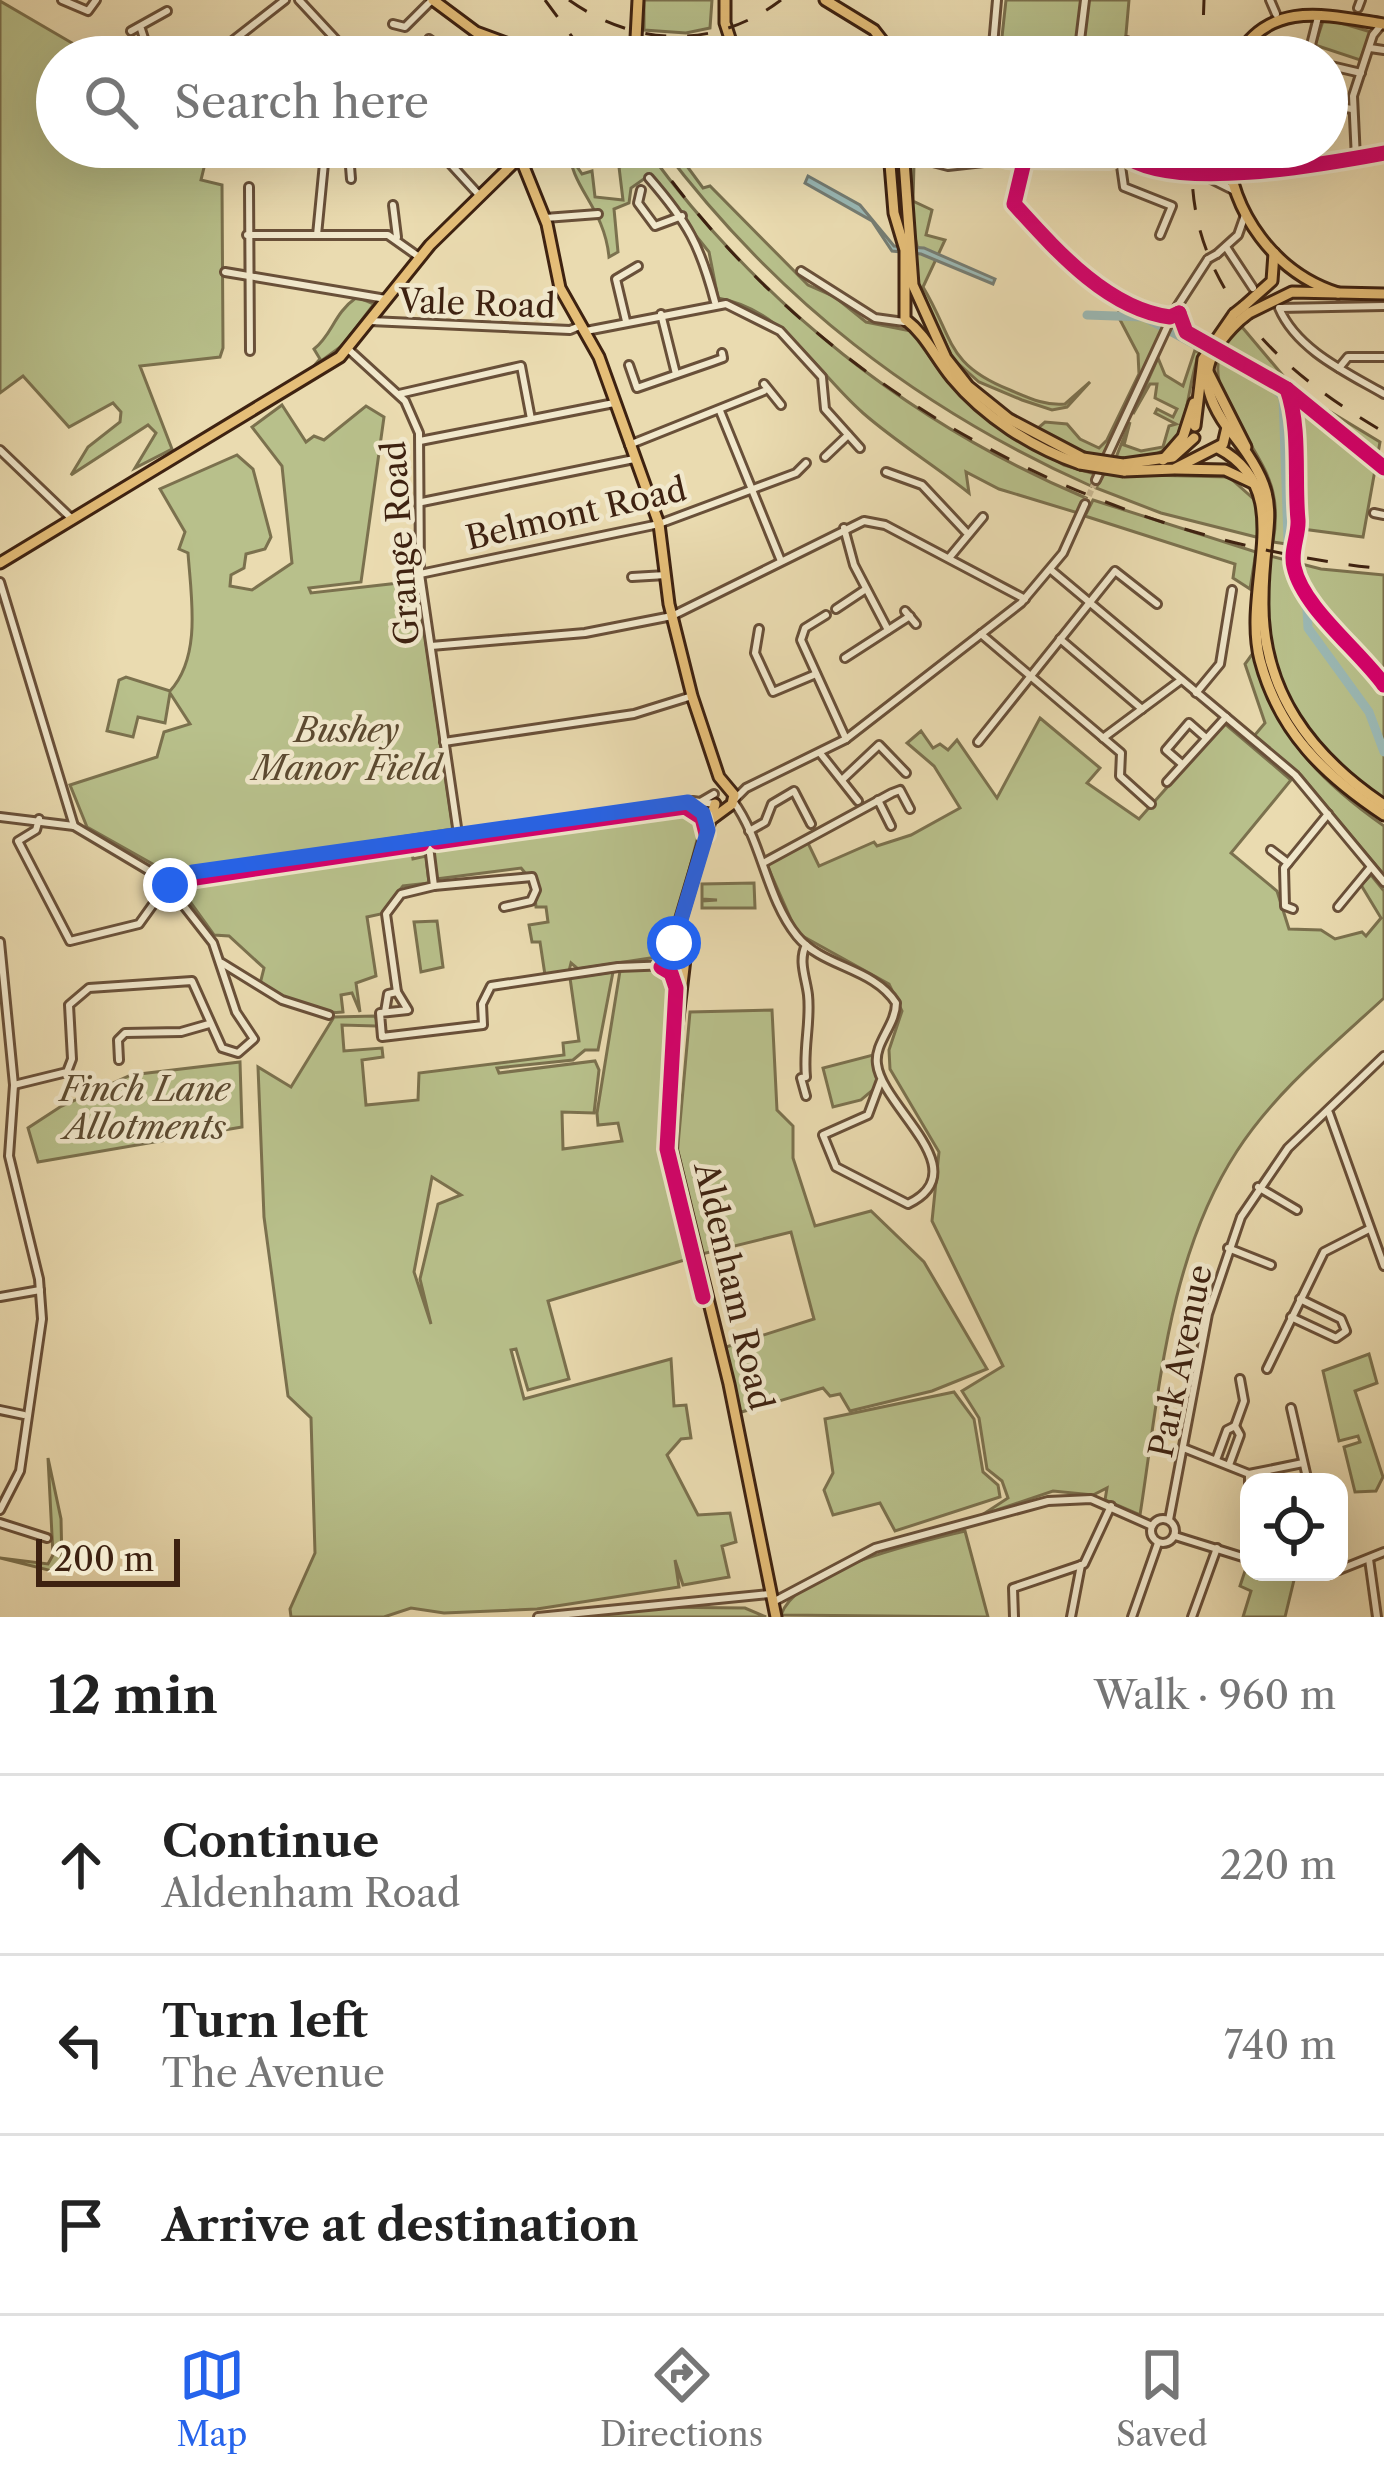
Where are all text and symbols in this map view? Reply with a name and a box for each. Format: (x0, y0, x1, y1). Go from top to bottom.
search box (36, 36, 1348, 168)
icon: search (78, 69, 144, 135)
text: Search here (174, 74, 429, 130)
street label: Vale Road (397, 280, 556, 327)
street label: Grange Road (373, 440, 428, 646)
street label: Belmont Road (462, 468, 690, 559)
park label: Bushey Manor Field (249, 710, 445, 789)
route end (143, 858, 197, 912)
route start (647, 916, 701, 970)
park label: Finch Lane Allotments (57, 1069, 231, 1148)
street label: Aldenham Road (685, 1157, 782, 1414)
street label: Park Avenue (1140, 1261, 1221, 1461)
map controls (1240, 1473, 1348, 1581)
button: locate (1240, 1473, 1348, 1581)
scale bar (36, 1533, 180, 1586)
text: 200 m (54, 1539, 154, 1580)
text: 12 min (48, 1664, 218, 1726)
text: Walk · 960 m (1094, 1671, 1336, 1719)
text: Continue (162, 1813, 379, 1869)
icon: ahead (48, 1832, 114, 1898)
text: 220 m (1220, 1841, 1336, 1889)
text: Aldenham Road (162, 1869, 461, 1917)
text: Turn left (162, 1993, 368, 2049)
icon: left (48, 2012, 114, 2078)
text: 740 m (1224, 2021, 1336, 2069)
text: The Avenue (162, 2049, 385, 2097)
icon: arrive (48, 2192, 114, 2258)
text: Arrive at destination (162, 2197, 639, 2253)
tab: Map (176, 2342, 247, 2455)
tab: Directions (600, 2342, 763, 2455)
tab: Saved (1116, 2342, 1208, 2455)

